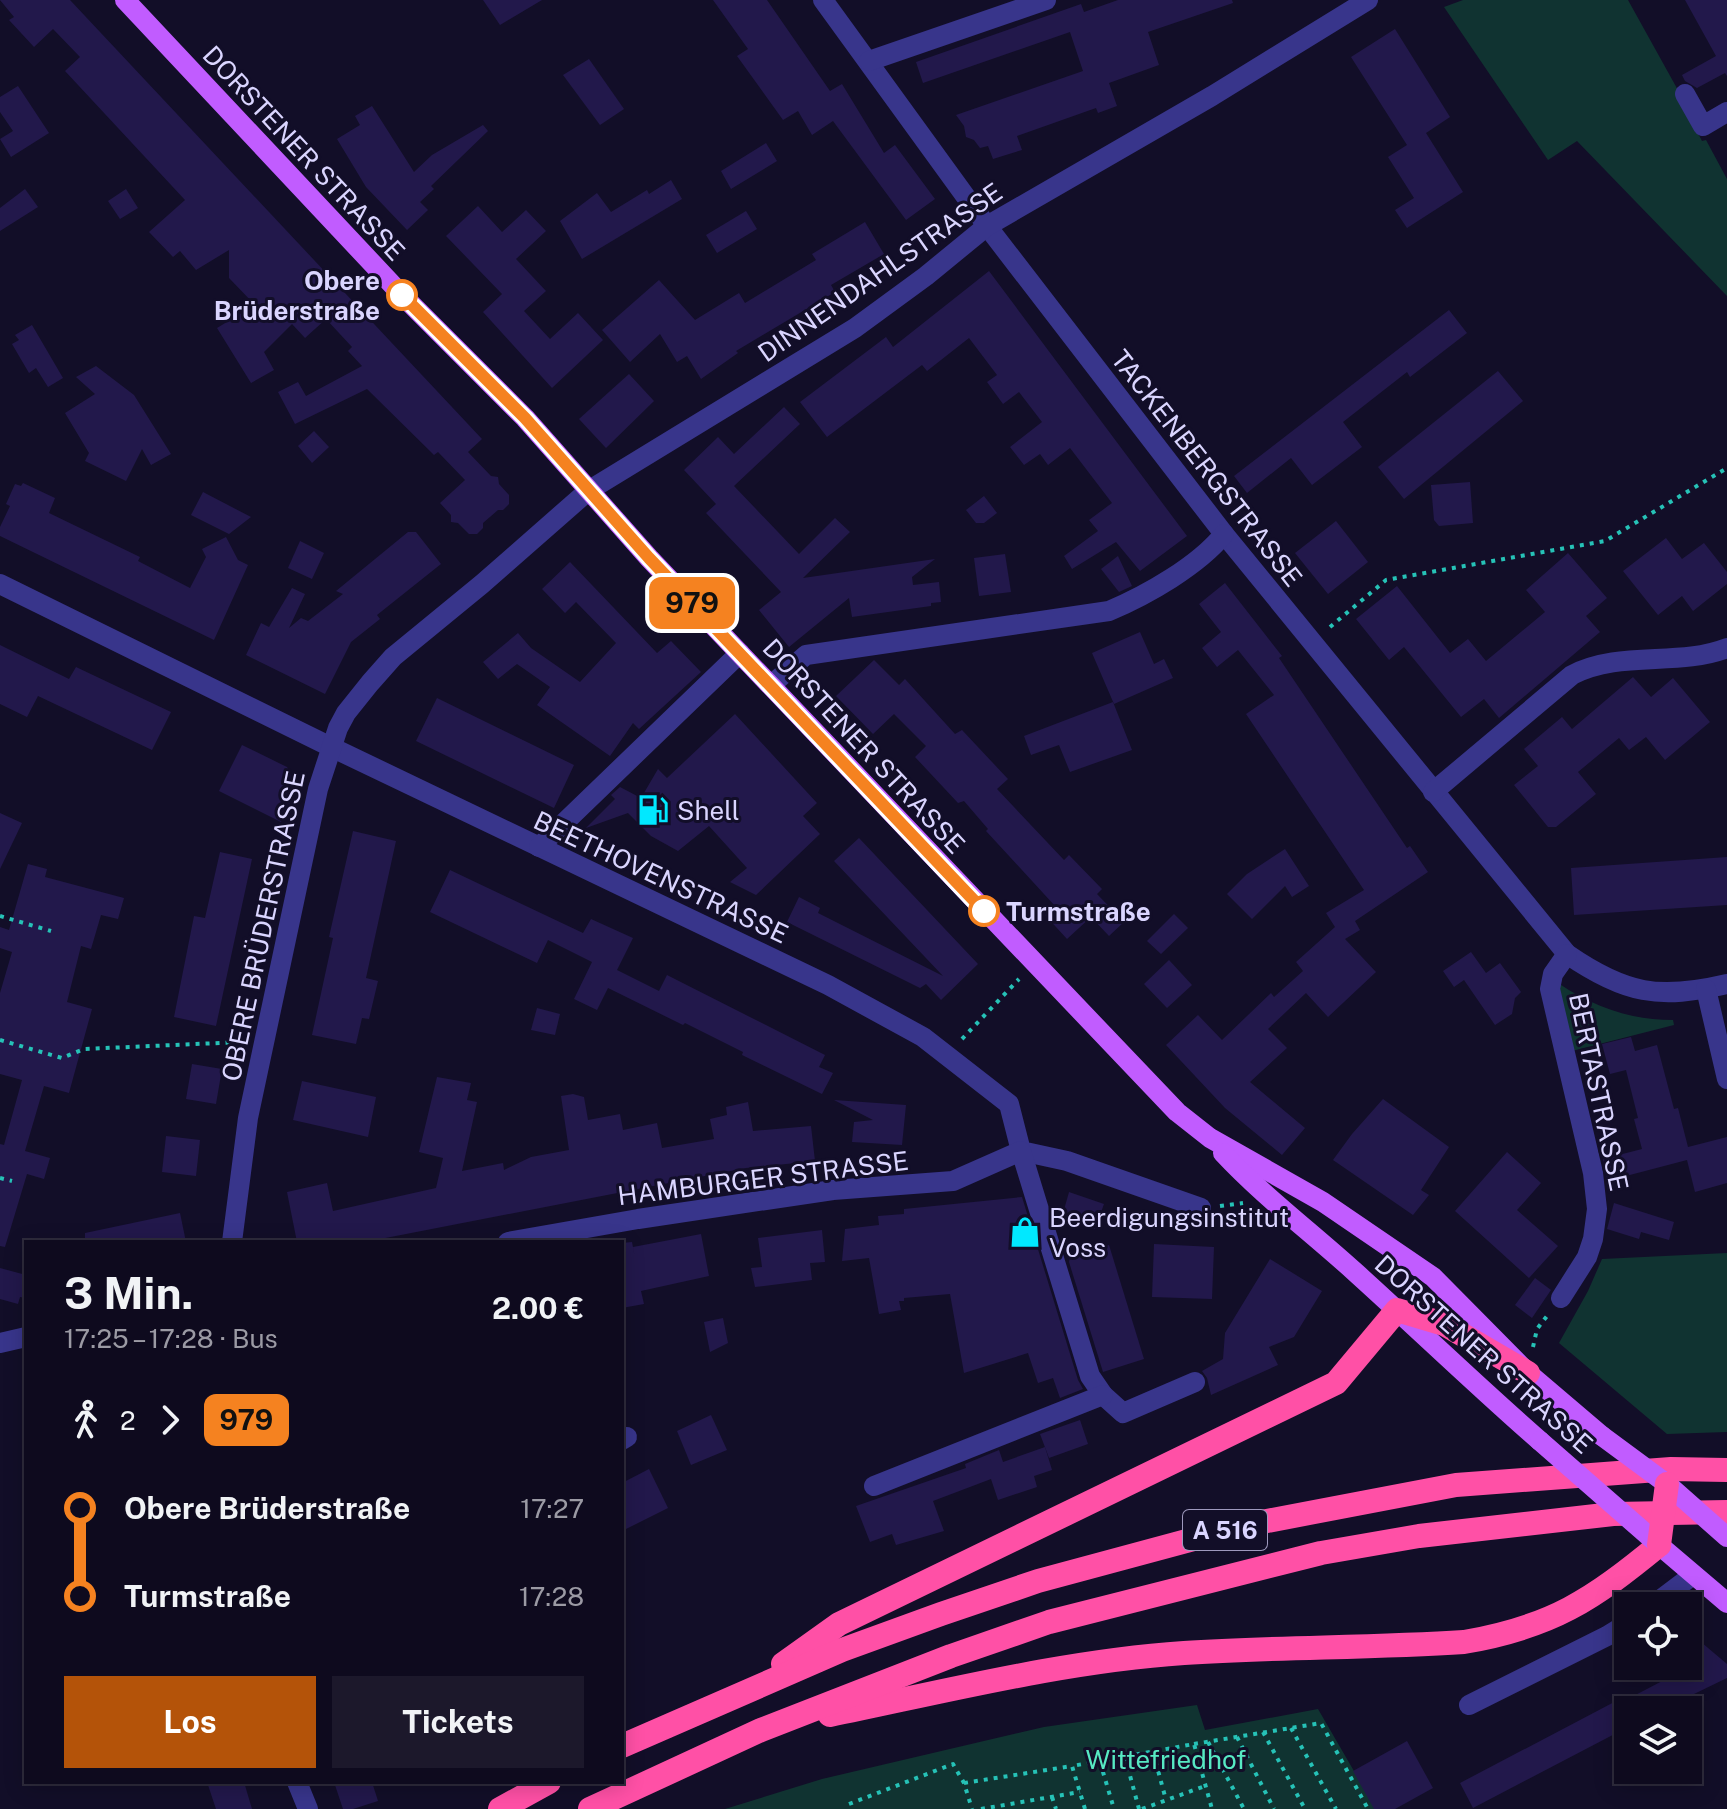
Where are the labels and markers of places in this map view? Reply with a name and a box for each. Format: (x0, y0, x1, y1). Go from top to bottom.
place label: Obere Brüderstraße (214, 265, 380, 326)
marker: Obere Brüderstraße (387, 280, 417, 310)
fuel station icon: Shell (636, 793, 670, 827)
place label: Shell (677, 795, 740, 826)
marker: Turmstraße (969, 896, 999, 926)
place label: Turmstraße (1006, 896, 1151, 927)
place label: Beerdigungsinstitut Voss (1049, 1202, 1289, 1263)
shop icon: Beerdigungsinstitut Voss (1008, 1215, 1042, 1249)

